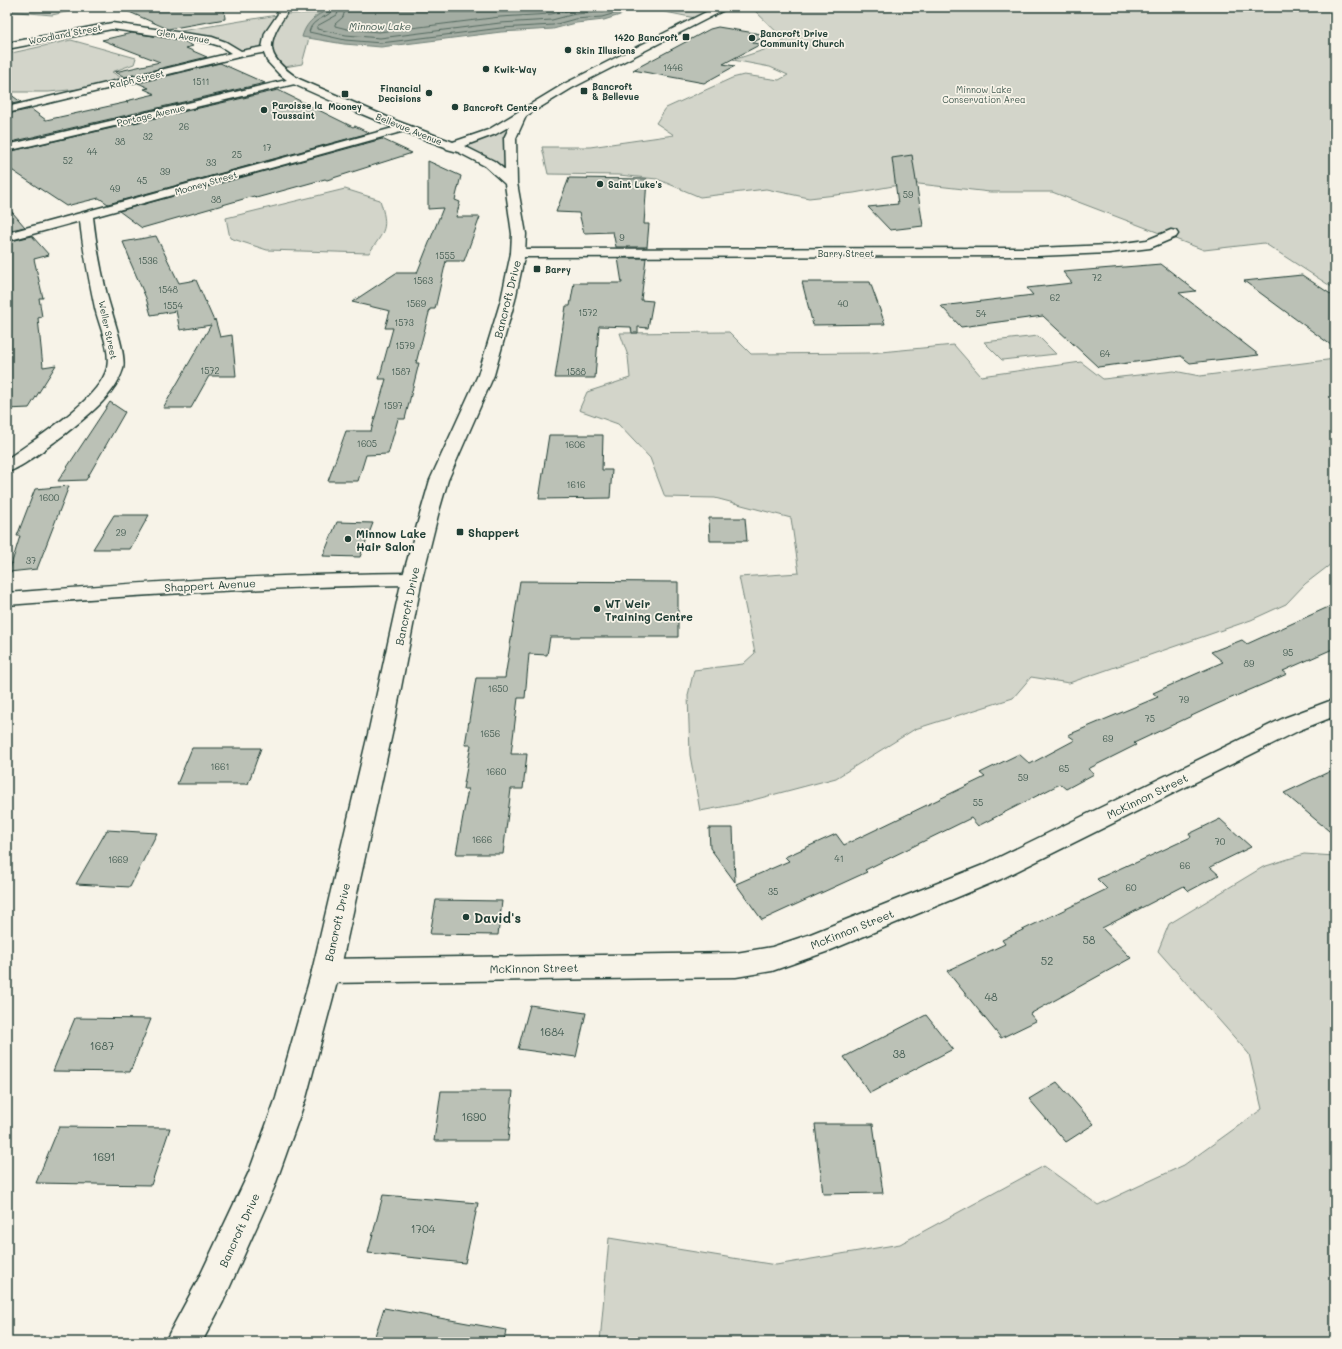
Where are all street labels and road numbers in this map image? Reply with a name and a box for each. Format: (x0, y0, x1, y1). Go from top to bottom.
street label: Woodland Street (27, 21, 103, 46)
street label: Glen Avenue (156, 26, 210, 46)
street label: Ralph Street (109, 67, 165, 91)
street label: Portage Avenue (116, 102, 186, 128)
street label: Bellevue Avenue (374, 111, 444, 147)
street label: Mooney Street (173, 169, 239, 197)
street label: Barry Street (818, 248, 874, 259)
street label: Bancroft Drive (490, 258, 524, 340)
street label: Weller Street (96, 300, 120, 360)
street label: Bancroft Drive (391, 565, 423, 647)
street label: Shappert Avenue (164, 575, 256, 595)
street label: McKinnon Street (1104, 770, 1190, 822)
street label: Bancroft Drive (321, 881, 353, 963)
street label: McKinnon Street (808, 905, 896, 953)
street label: McKinnon Street (490, 960, 579, 976)
street label: Bancroft Drive (215, 1190, 263, 1269)

